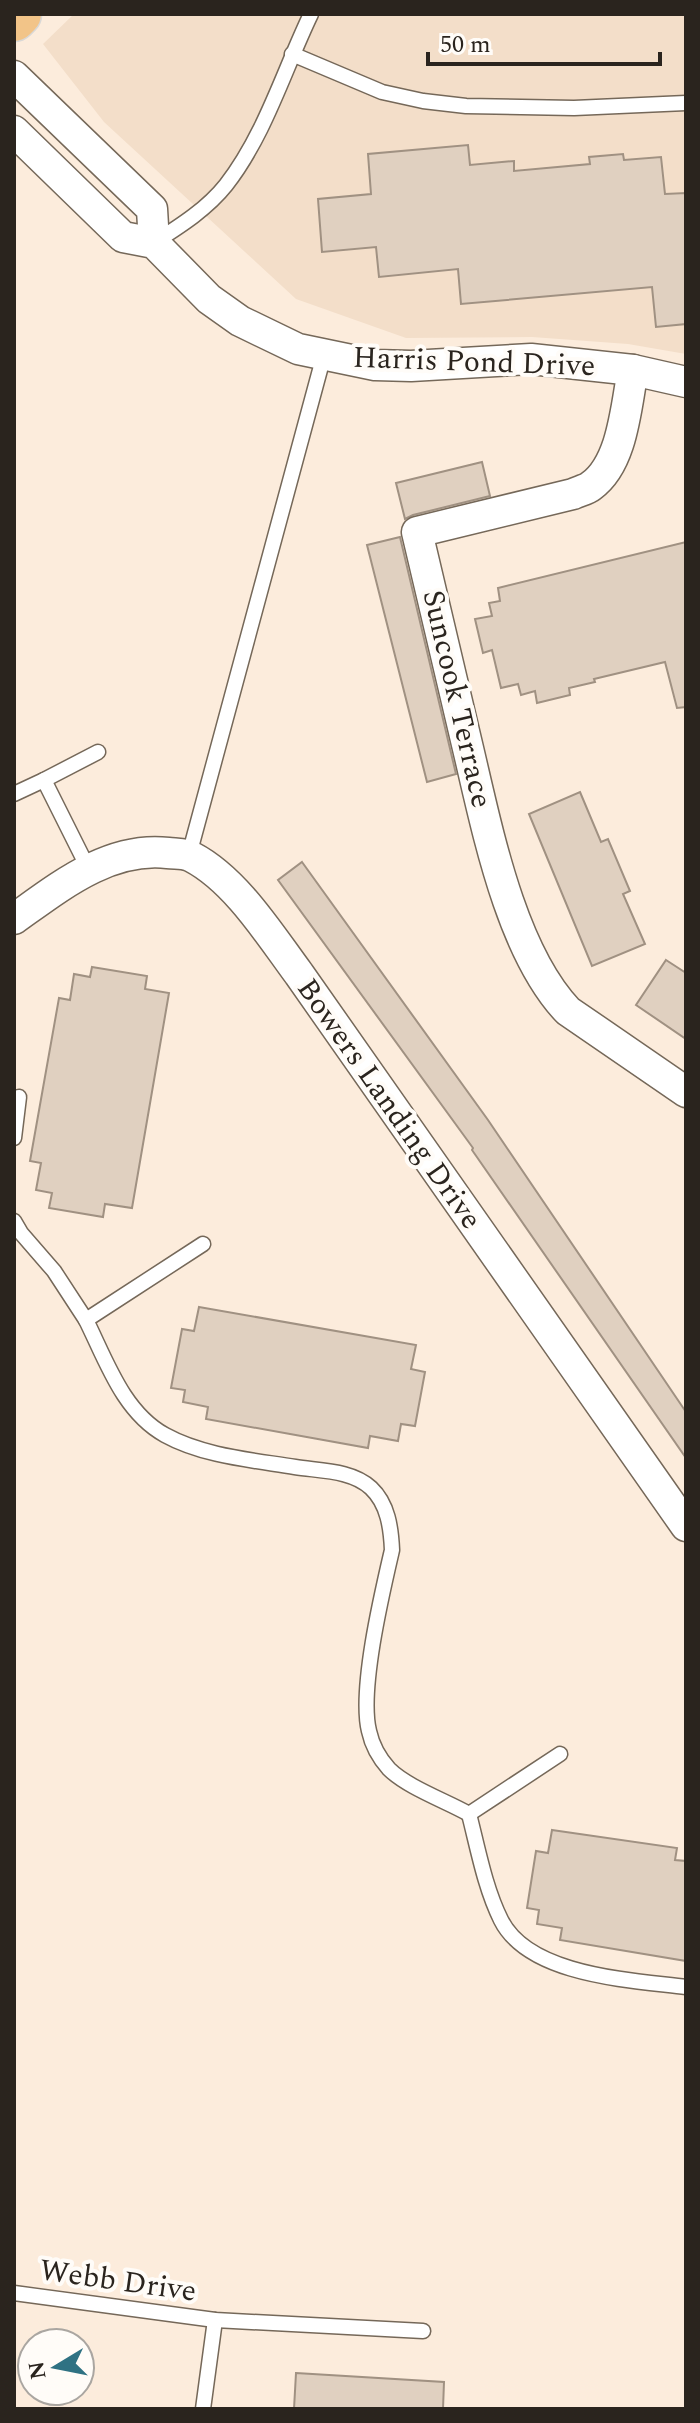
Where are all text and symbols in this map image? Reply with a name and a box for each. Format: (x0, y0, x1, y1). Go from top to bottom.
scale bar (428, 16, 660, 66)
text: 50 m (440, 27, 491, 63)
street label: Harris Pond Drive (352, 335, 596, 389)
street label: Suncook Terrace (410, 586, 504, 812)
street label: Bowers Landing Drive (285, 969, 493, 1239)
street label: Webb Drive (37, 2247, 199, 2315)
north arrow (16, 2327, 96, 2407)
text: N (20, 2358, 56, 2382)

